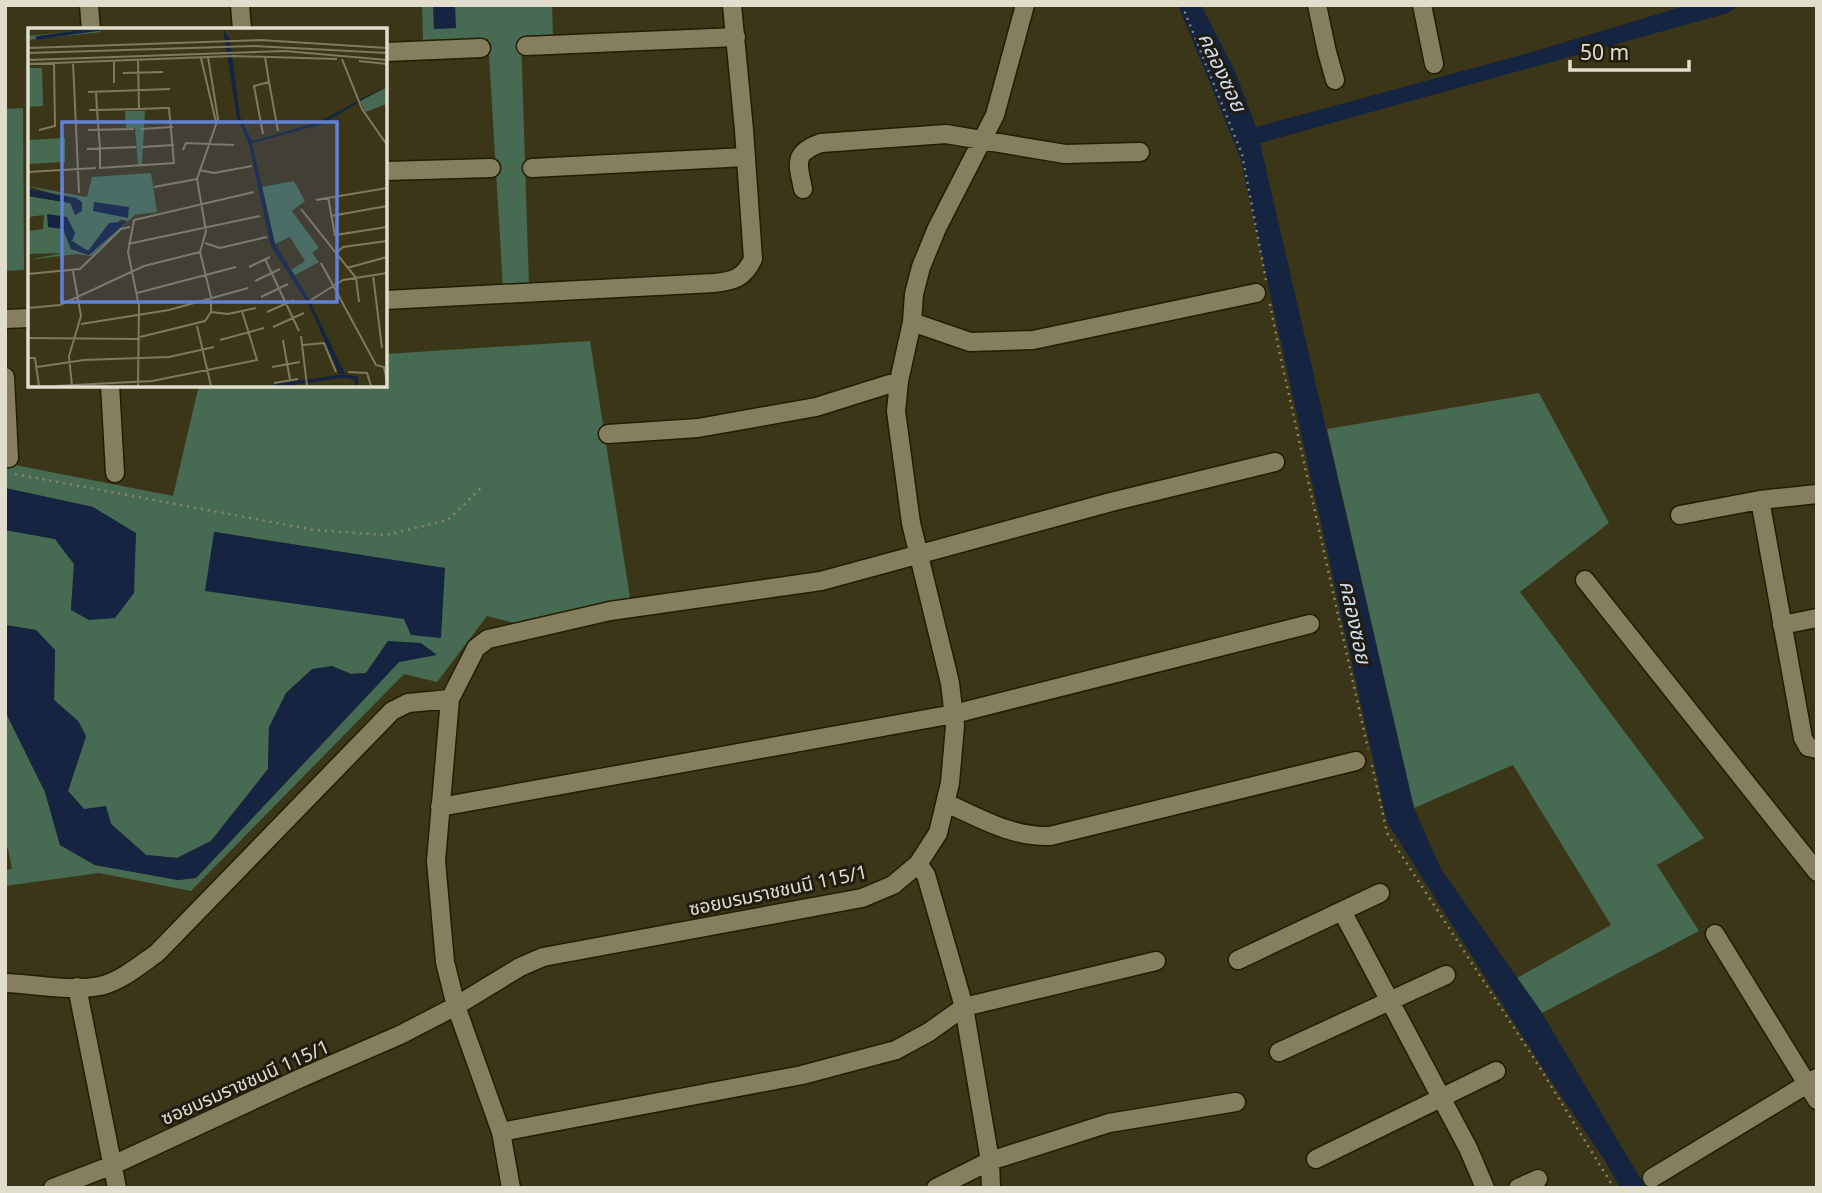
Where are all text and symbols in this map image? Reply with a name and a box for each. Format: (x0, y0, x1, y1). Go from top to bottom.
water label: คลองซอย (1192, 27, 1254, 117)
inset map (28, 28, 387, 387)
scale bar (1570, 28, 1689, 72)
text: 50 m (1580, 38, 1629, 66)
water label: คลองซอย (1334, 578, 1379, 667)
street label: ซอยบรมราชชนนี 115/1 (686, 858, 870, 922)
street label: ซอยบรมราชชนนี 115/1 (157, 1033, 333, 1131)

